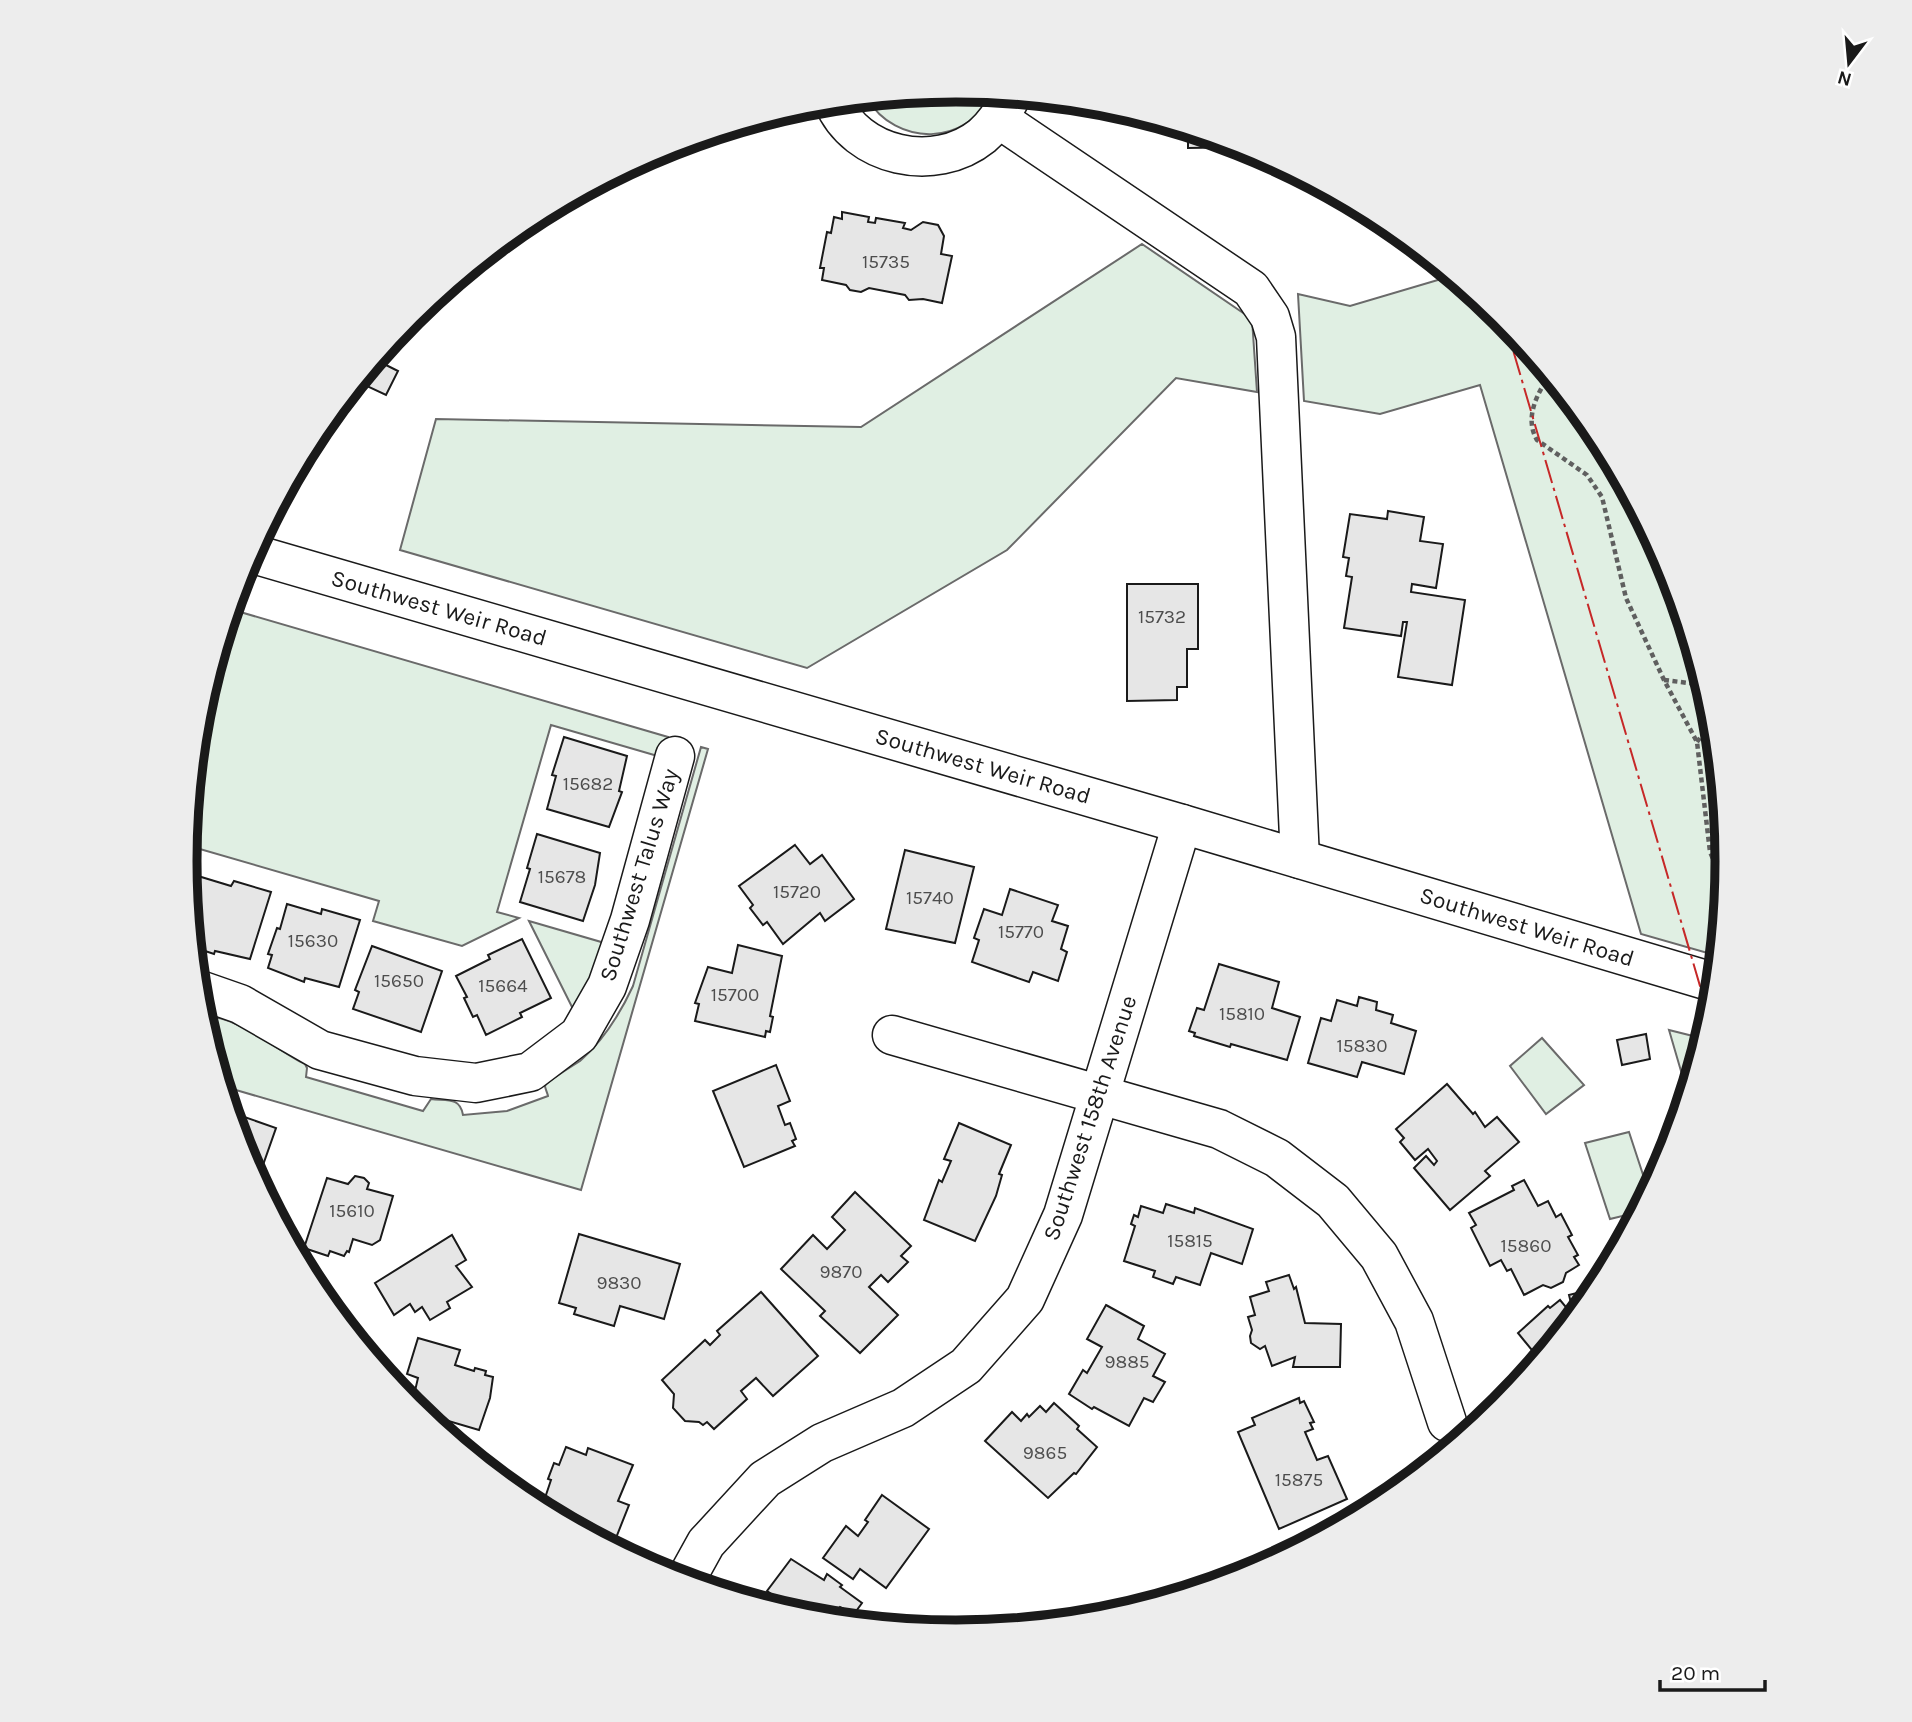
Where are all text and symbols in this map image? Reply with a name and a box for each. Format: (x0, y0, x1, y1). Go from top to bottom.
north arrow (1814, 28, 1884, 98)
text: N (1835, 66, 1854, 91)
house number: 15735 (862, 251, 910, 273)
street label: Southwest Weir Road (328, 564, 550, 652)
house number: 15732 (1138, 606, 1186, 628)
street label: Southwest Weir Road (872, 722, 1094, 810)
street label: Southwest Talus Way (594, 765, 684, 985)
house number: 15682 (563, 773, 613, 795)
house number: 15678 (538, 866, 586, 888)
house number: 15720 (773, 881, 821, 903)
street label: Southwest Weir Road (1417, 882, 1637, 972)
house number: 15740 (906, 887, 954, 909)
house number: 15770 (998, 921, 1044, 943)
house number: 15630 (288, 930, 338, 952)
house number: 15650 (374, 970, 424, 992)
house number: 15664 (478, 975, 528, 997)
house number: 15700 (711, 984, 759, 1006)
street label: Southwest 158th Avenue (1038, 992, 1142, 1244)
house number: 15810 (1219, 1003, 1265, 1025)
house number: 15830 (1336, 1035, 1388, 1057)
house number: 15610 (329, 1200, 375, 1222)
house number: 15815 (1167, 1230, 1213, 1252)
house number: 15860 (1501, 1235, 1551, 1257)
house number: 9870 (820, 1261, 862, 1283)
house number: 9830 (596, 1272, 642, 1294)
house number: 9885 (1104, 1351, 1150, 1373)
house number: 9865 (1023, 1442, 1067, 1464)
house number: 15875 (1275, 1469, 1323, 1491)
scale bar (1660, 1648, 1765, 1692)
text: 20 m (1671, 1661, 1720, 1685)

